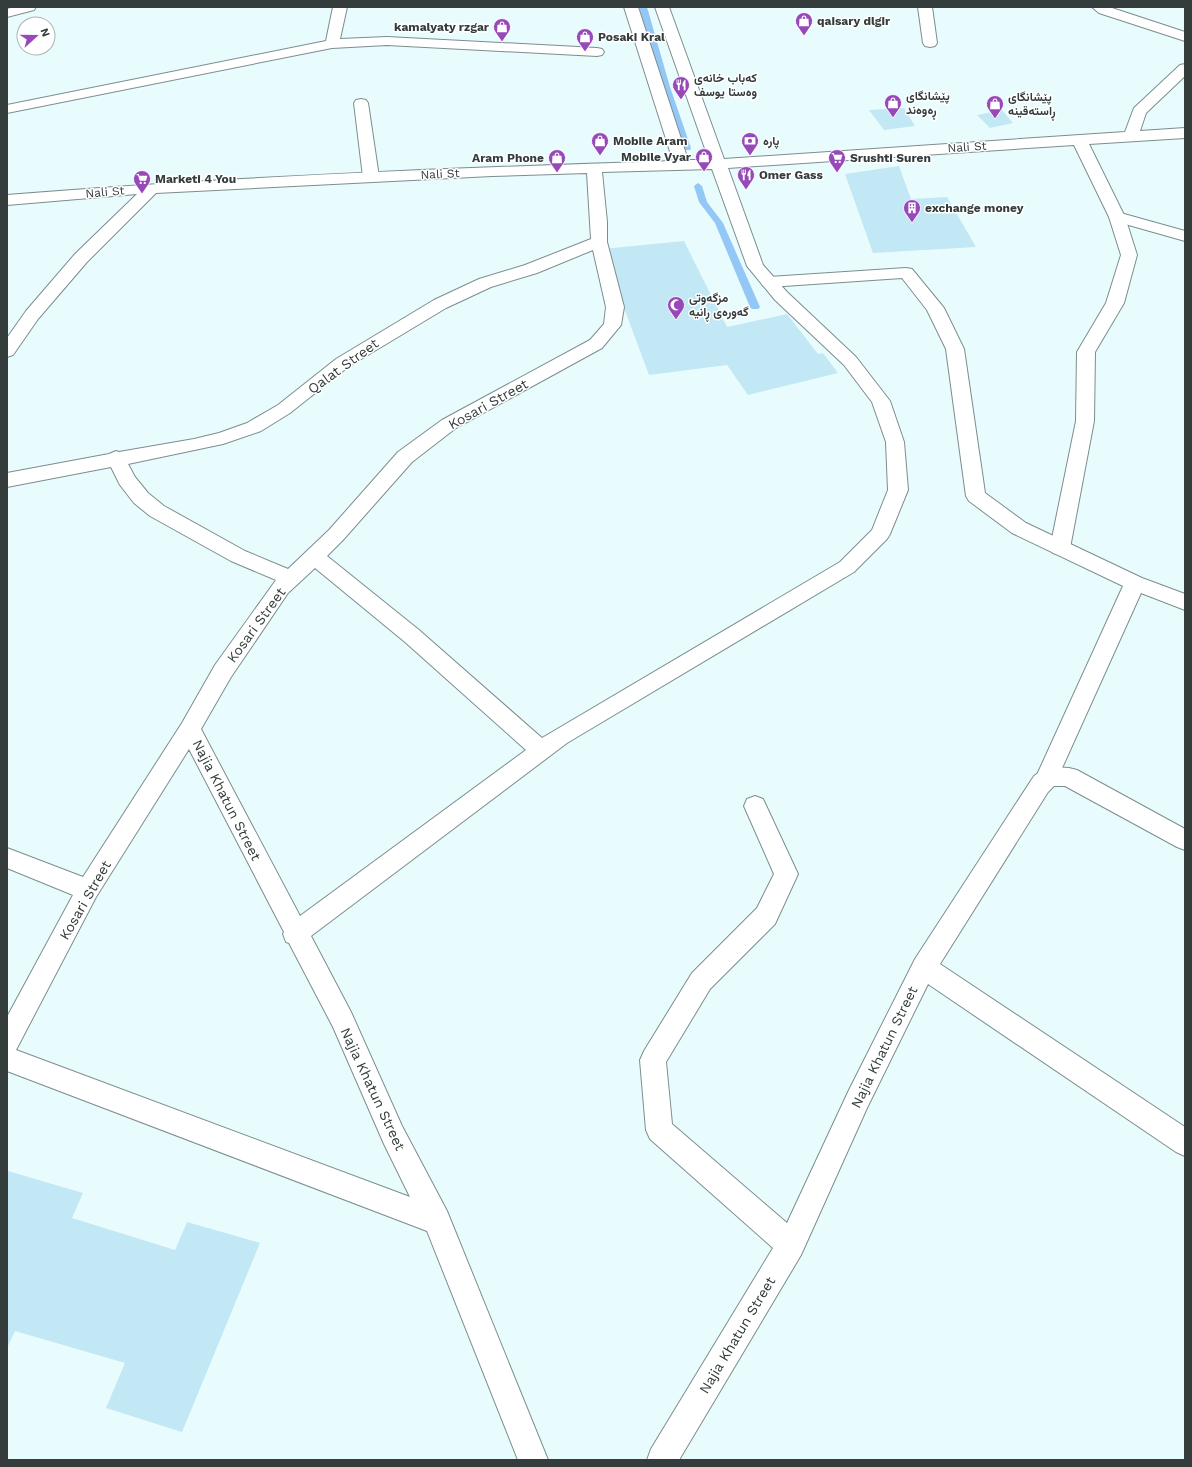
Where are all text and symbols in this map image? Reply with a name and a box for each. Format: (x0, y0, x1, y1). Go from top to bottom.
shop icon: qaisary dlgir (794, 11, 814, 36)
place label: qaisary dlgir (817, 14, 891, 28)
north arrow (16, 16, 56, 56)
shop icon: kamalyaty rzgar (492, 17, 512, 42)
place label: kamalyaty rzgar (394, 20, 490, 34)
text: N (37, 26, 52, 39)
shop icon: Posaki Kral (575, 27, 595, 52)
place label: Posaki Kral (598, 30, 665, 44)
place label: کەباب خانەی وەستا یوسف (694, 71, 758, 100)
restaurant icon: کەباب خانەی وەستا یوسف (671, 75, 691, 100)
place label: پێشانگای ڕه‌وه‌ند (906, 89, 950, 120)
place label: پێشانگای ڕاسته‌قینه‌ (1008, 90, 1056, 121)
shop icon: پێشانگای ڕه‌وه‌ند (883, 93, 903, 118)
shop icon: پێشانگای ڕاسته‌قینه‌ (985, 94, 1005, 119)
shop icon: Mobile Aram (590, 131, 610, 156)
bank icon: پاره (740, 131, 760, 156)
place label: Mobile Aram (613, 134, 688, 148)
place label: پاره (763, 134, 780, 149)
street label: Nali St (947, 139, 987, 155)
shop icon: Mobile Vyar (694, 147, 714, 172)
shop icon: Aram Phone (547, 148, 567, 173)
supermarket icon: Srushti Suren (827, 148, 847, 173)
place label: Mobile Vyar (621, 150, 692, 164)
place label: Aram Phone (472, 151, 544, 165)
place label: Srushti Suren (850, 151, 931, 165)
restaurant icon: Omer Gass (736, 165, 756, 190)
street label: Nali St (420, 166, 460, 182)
place label: Omer Gass (759, 168, 823, 182)
supermarket icon: Marketi 4 You (132, 169, 152, 194)
place label: Marketi 4 You (155, 172, 236, 186)
street label: Nali St (85, 183, 125, 201)
building icon: exchange money (902, 198, 922, 223)
place label: exchange money (925, 201, 1024, 215)
place label: مزگەوتی گەورەی ڕانیە (689, 291, 749, 322)
mosque icon: مزگەوتی گەورەی ڕانیە (666, 295, 686, 320)
street label: Qalat Street (305, 335, 381, 397)
street label: Kosari Street (445, 375, 531, 432)
street label: Kosari Street (223, 584, 289, 666)
street label: Najia Khatun Street (190, 737, 264, 863)
street label: Kosari Street (56, 858, 114, 942)
street label: Najia Khatun Street (848, 983, 921, 1111)
street label: Najia Khatun Street (338, 1025, 409, 1153)
street label: Najia Khatun Street (696, 1274, 778, 1396)

